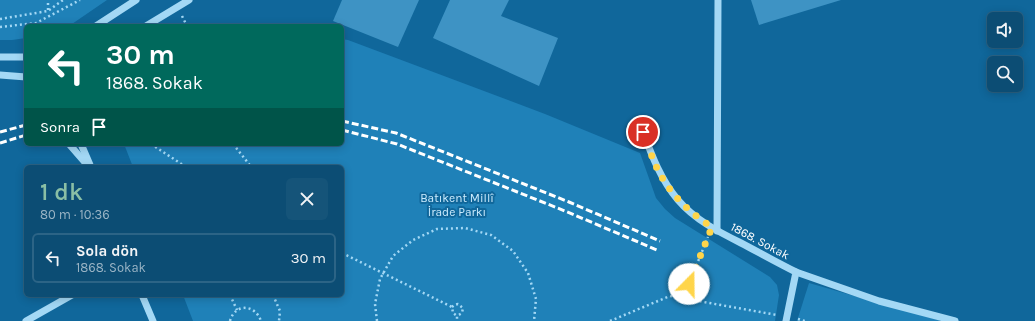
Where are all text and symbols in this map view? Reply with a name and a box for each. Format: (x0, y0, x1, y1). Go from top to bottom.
map controls (987, 12, 1023, 92)
button: sound (987, 12, 1023, 48)
text: 30 m (106, 38, 175, 71)
icon: left (40, 40, 92, 92)
button: search (987, 56, 1023, 92)
text: 1868. Sokak (106, 72, 203, 94)
pin (626, 115, 660, 149)
icon: arrive (88, 116, 110, 138)
text: Sonra (40, 118, 80, 136)
icon: arrive (632, 121, 654, 143)
text: 1 dk (40, 178, 83, 206)
button: close (286, 178, 328, 220)
park label: Batıkent Millî İrade Parkı (420, 191, 494, 219)
text: 80 m · 10:36 (40, 207, 110, 222)
street label: 1868. Sokak (728, 220, 792, 262)
text: Sola dön (76, 242, 138, 260)
icon: left (42, 247, 64, 269)
text: 30 m (291, 249, 326, 267)
text: 1868. Sokak (76, 260, 146, 275)
position arrow (668, 263, 710, 305)

